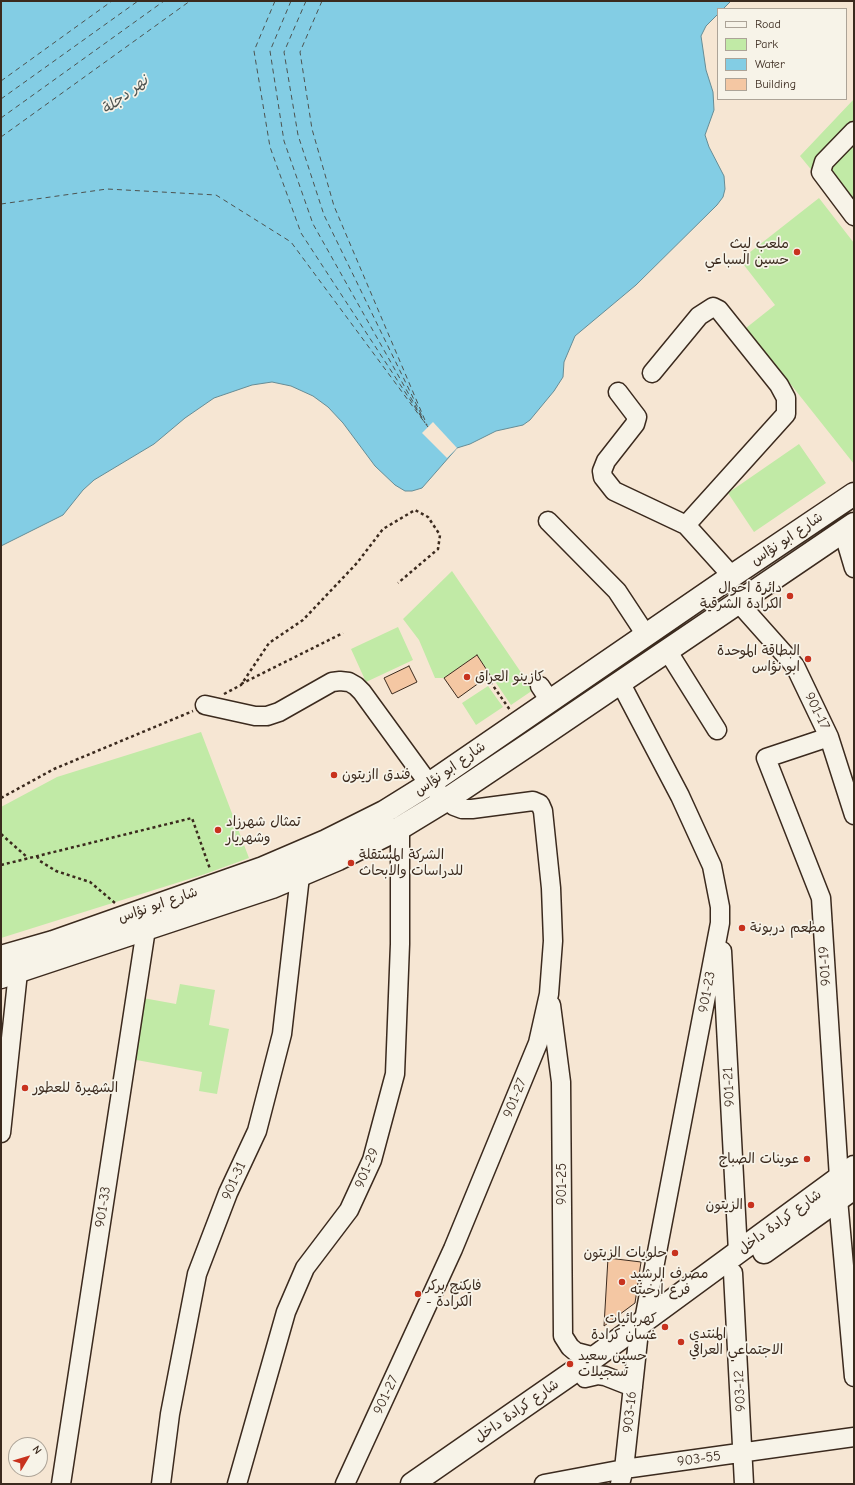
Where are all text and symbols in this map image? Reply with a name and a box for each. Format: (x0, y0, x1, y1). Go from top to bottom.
legend (717, 8, 847, 100)
text: Road (755, 17, 781, 31)
text: Park (755, 37, 778, 51)
text: Water (755, 57, 785, 71)
water label: نهر دجلة (98, 72, 152, 118)
text: Building (755, 77, 796, 91)
place label: ملعب ليث حسين السباعي (705, 236, 789, 268)
marker: ملعب ليث حسين السباعي (792, 247, 802, 257)
street label: شارع ابو نؤاس (748, 509, 826, 569)
place label: دائرة احوال الكرادة الشرقية (700, 580, 782, 612)
marker: دائرة احوال الكرادة الشرقية (785, 591, 795, 601)
place label: البطاقة الموحدة ابو نؤاس (717, 643, 800, 676)
marker: البطاقة الموحدة ابو نؤاس (803, 654, 813, 664)
place label: كازينو العراق (475, 669, 544, 685)
marker: كازينو العراق (462, 672, 472, 682)
street label: 901-17 (801, 690, 833, 732)
street label: شارع ابو نؤاس (411, 738, 489, 800)
place label: فندق اازيتون (342, 767, 411, 783)
marker: فندق اازيتون (329, 770, 339, 780)
place label: تمثال شهرزاد وشهريار (226, 814, 301, 846)
marker: تمثال شهرزاد وشهريار (213, 825, 223, 835)
place label: الشركة المستقلة للدراسات والابحاث (359, 847, 463, 880)
marker: الشركة المستقلة للدراسات والابحاث (346, 858, 356, 868)
street label: شارع ابو نؤاس (116, 884, 200, 926)
place label: مطعم دربونة (750, 920, 825, 936)
marker: مطعم دربونة (737, 923, 747, 933)
street label: 901-19 (815, 945, 835, 987)
street label: 901-23 (695, 970, 719, 1014)
street label: 901-21 (720, 1067, 738, 1107)
street label: 901-27 (500, 1076, 530, 1120)
place label: الشهيرة للعطور (33, 1080, 118, 1096)
marker: الشهيرة للعطور (20, 1083, 30, 1093)
street label: 901-29 (351, 1145, 383, 1191)
place label: عوينات الصباح (719, 1151, 799, 1167)
marker: عوينات الصباح (802, 1154, 812, 1164)
street label: 901-31 (218, 1159, 250, 1203)
street label: 901-25 (554, 1163, 570, 1205)
street label: 901-33 (91, 1185, 115, 1229)
street label: شارع كرادة داخل (735, 1186, 825, 1258)
place label: الزيتون (705, 1197, 743, 1213)
marker: الزيتون (746, 1200, 756, 1210)
place label: حلويات الزيتون (583, 1245, 667, 1261)
marker: حلويات الزيتون (670, 1248, 680, 1258)
place label: مصرف الرشيد فرع ارخيته (630, 1266, 708, 1298)
marker: مصرف الرشيد فرع ارخيته (617, 1277, 627, 1287)
place label: فايكنج بركر - الكرادة (426, 1278, 481, 1310)
marker: فايكنج بركر - الكرادة (413, 1289, 423, 1299)
place label: كهربائيات غسان كرادة (591, 1311, 657, 1344)
marker: كهربائيات غسان كرادة (660, 1322, 670, 1332)
place label: المنتدى الاجتماعي العراقي (689, 1326, 783, 1358)
marker: المنتدى الاجتماعي العراقي (676, 1337, 686, 1347)
place label: حسين سعيد تسجيلات (578, 1348, 647, 1380)
marker: حسين سعيد تسجيلات (565, 1359, 575, 1369)
street label: 903-12 (731, 1370, 749, 1412)
street label: 901-27 (370, 1373, 402, 1417)
street label: شارع كرادة داخل (472, 1376, 562, 1446)
street label: 903-16 (619, 1390, 641, 1434)
north arrow (8, 1437, 48, 1477)
text: N (30, 1443, 44, 1457)
street label: 903-55 (676, 1448, 722, 1470)

